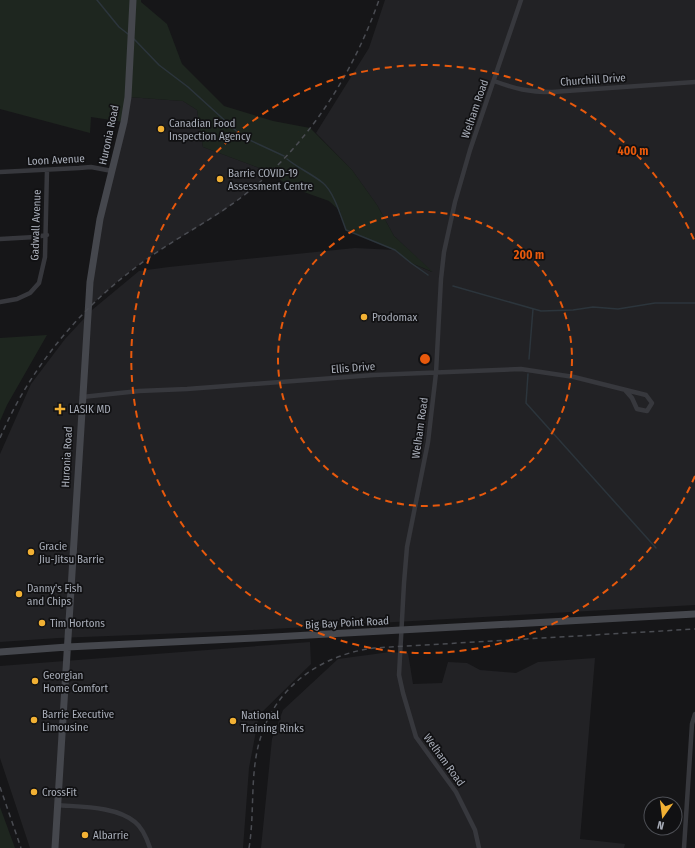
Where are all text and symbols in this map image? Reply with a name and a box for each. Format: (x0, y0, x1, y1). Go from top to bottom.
street label: Churchill Drive (560, 71, 626, 89)
street label: Welham Road (459, 78, 491, 140)
street label: Huronia Road (96, 104, 122, 166)
place label: Canadian Food Inspection Agency (169, 117, 251, 143)
marker: Canadian Food Inspection Agency (156, 124, 166, 134)
text: 400 m (618, 144, 648, 158)
street label: Loon Avenue (27, 152, 85, 168)
place label: Barrie COVID-19 Assessment Centre (228, 167, 313, 193)
marker: Barrie COVID-19 Assessment Centre (215, 174, 225, 184)
street label: Gadwall Avenue (28, 189, 44, 261)
text: 200 m (513, 248, 544, 262)
place label: Prodomax (372, 311, 417, 324)
marker: Prodomax (359, 312, 369, 322)
centre of rings (418, 352, 432, 366)
street label: Ellis Drive (330, 360, 376, 376)
street label: Welham Road (409, 397, 431, 459)
marker: LASIK MD (54, 403, 66, 415)
place label: LASIK MD (69, 403, 111, 416)
street label: Huronia Road (59, 426, 75, 488)
place label: Gracie Jiu-Jitsu Barrie (39, 540, 104, 566)
marker: Gracie Jiu-Jitsu Barrie (26, 547, 36, 557)
place label: Danny's Fish and Chips (27, 582, 82, 608)
marker: Danny's Fish and Chips (14, 589, 24, 599)
street label: Big Bay Point Road (305, 614, 389, 632)
place label: Tim Hortons (50, 617, 105, 630)
marker: Tim Hortons (37, 618, 47, 628)
place label: Georgian Home Comfort (43, 669, 108, 695)
marker: Georgian Home Comfort (30, 676, 40, 686)
place label: Barrie Executive Limousine (42, 708, 114, 734)
place label: National Training Rinks (241, 709, 304, 735)
marker: Barrie Executive Limousine (29, 715, 39, 725)
marker: National Training Rinks (228, 716, 238, 726)
street label: Welham Road (421, 731, 467, 789)
place label: CrossFit (42, 786, 77, 799)
marker: CrossFit (29, 787, 39, 797)
north arrow (643, 796, 683, 836)
text: N (656, 818, 665, 832)
place label: Albarrie (93, 829, 129, 842)
marker: Albarrie (80, 830, 90, 840)

